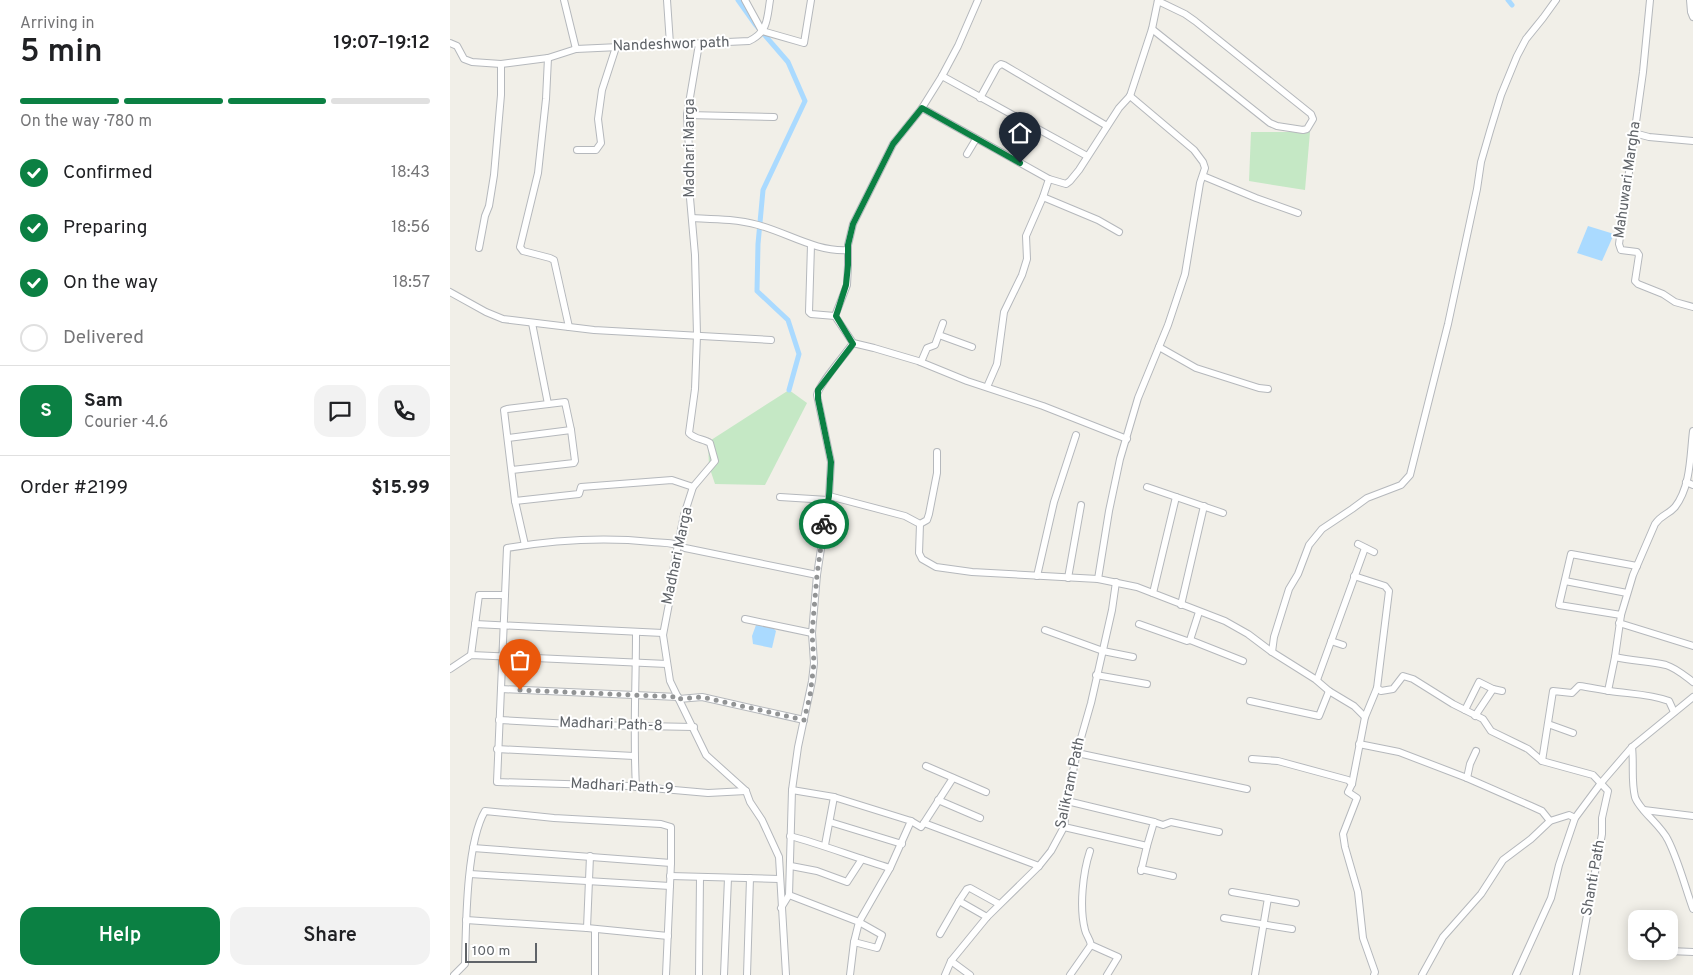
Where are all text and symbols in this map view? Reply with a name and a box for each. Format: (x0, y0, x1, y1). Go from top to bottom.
text: Arriving in (20, 14, 95, 34)
text: 19:07–19:12 (333, 31, 430, 55)
text: 5 min (20, 33, 103, 73)
street label: Nandeshwor path (612, 33, 730, 57)
street label: Madhari Marga (681, 98, 700, 198)
text: On the way · 780 m (20, 112, 152, 132)
pin (999, 112, 1041, 163)
icon: home (1006, 119, 1034, 147)
street label: Mahuwari Margha (1610, 120, 1646, 240)
icon: check (20, 159, 48, 187)
text: Confirmed (63, 161, 153, 185)
text: 18:43 (391, 163, 430, 183)
icon: check (20, 214, 48, 242)
text: Preparing (63, 216, 147, 240)
text: 18:56 (391, 218, 430, 238)
icon: check (20, 269, 48, 297)
text: On the way (63, 271, 158, 295)
text: 18:57 (393, 273, 430, 293)
text: Delivered (63, 326, 144, 350)
button: chat (314, 385, 366, 437)
button: phone (378, 385, 430, 437)
text: Sam (84, 389, 123, 413)
text: S (40, 399, 52, 423)
text: Courier · 4.6 (84, 413, 168, 433)
text: Order #2199 (20, 476, 128, 500)
text: $15.99 (371, 476, 430, 500)
courier (799, 499, 849, 549)
street label: Madhari Marga (658, 505, 698, 607)
icon: bike (810, 510, 838, 538)
pin (499, 639, 541, 690)
icon: bag (506, 646, 534, 674)
street label: Madhari Path-8 (559, 714, 663, 736)
street label: Salikram Path (1052, 735, 1090, 831)
street label: Madhari Path-9 (570, 775, 674, 799)
street label: Shanti Path (1578, 838, 1610, 918)
button: Help (20, 907, 220, 965)
button: Share (230, 907, 430, 965)
map controls (1628, 910, 1678, 960)
button: locate (1628, 910, 1678, 960)
scale bar (465, 940, 538, 963)
text: 100 m (472, 943, 510, 960)

